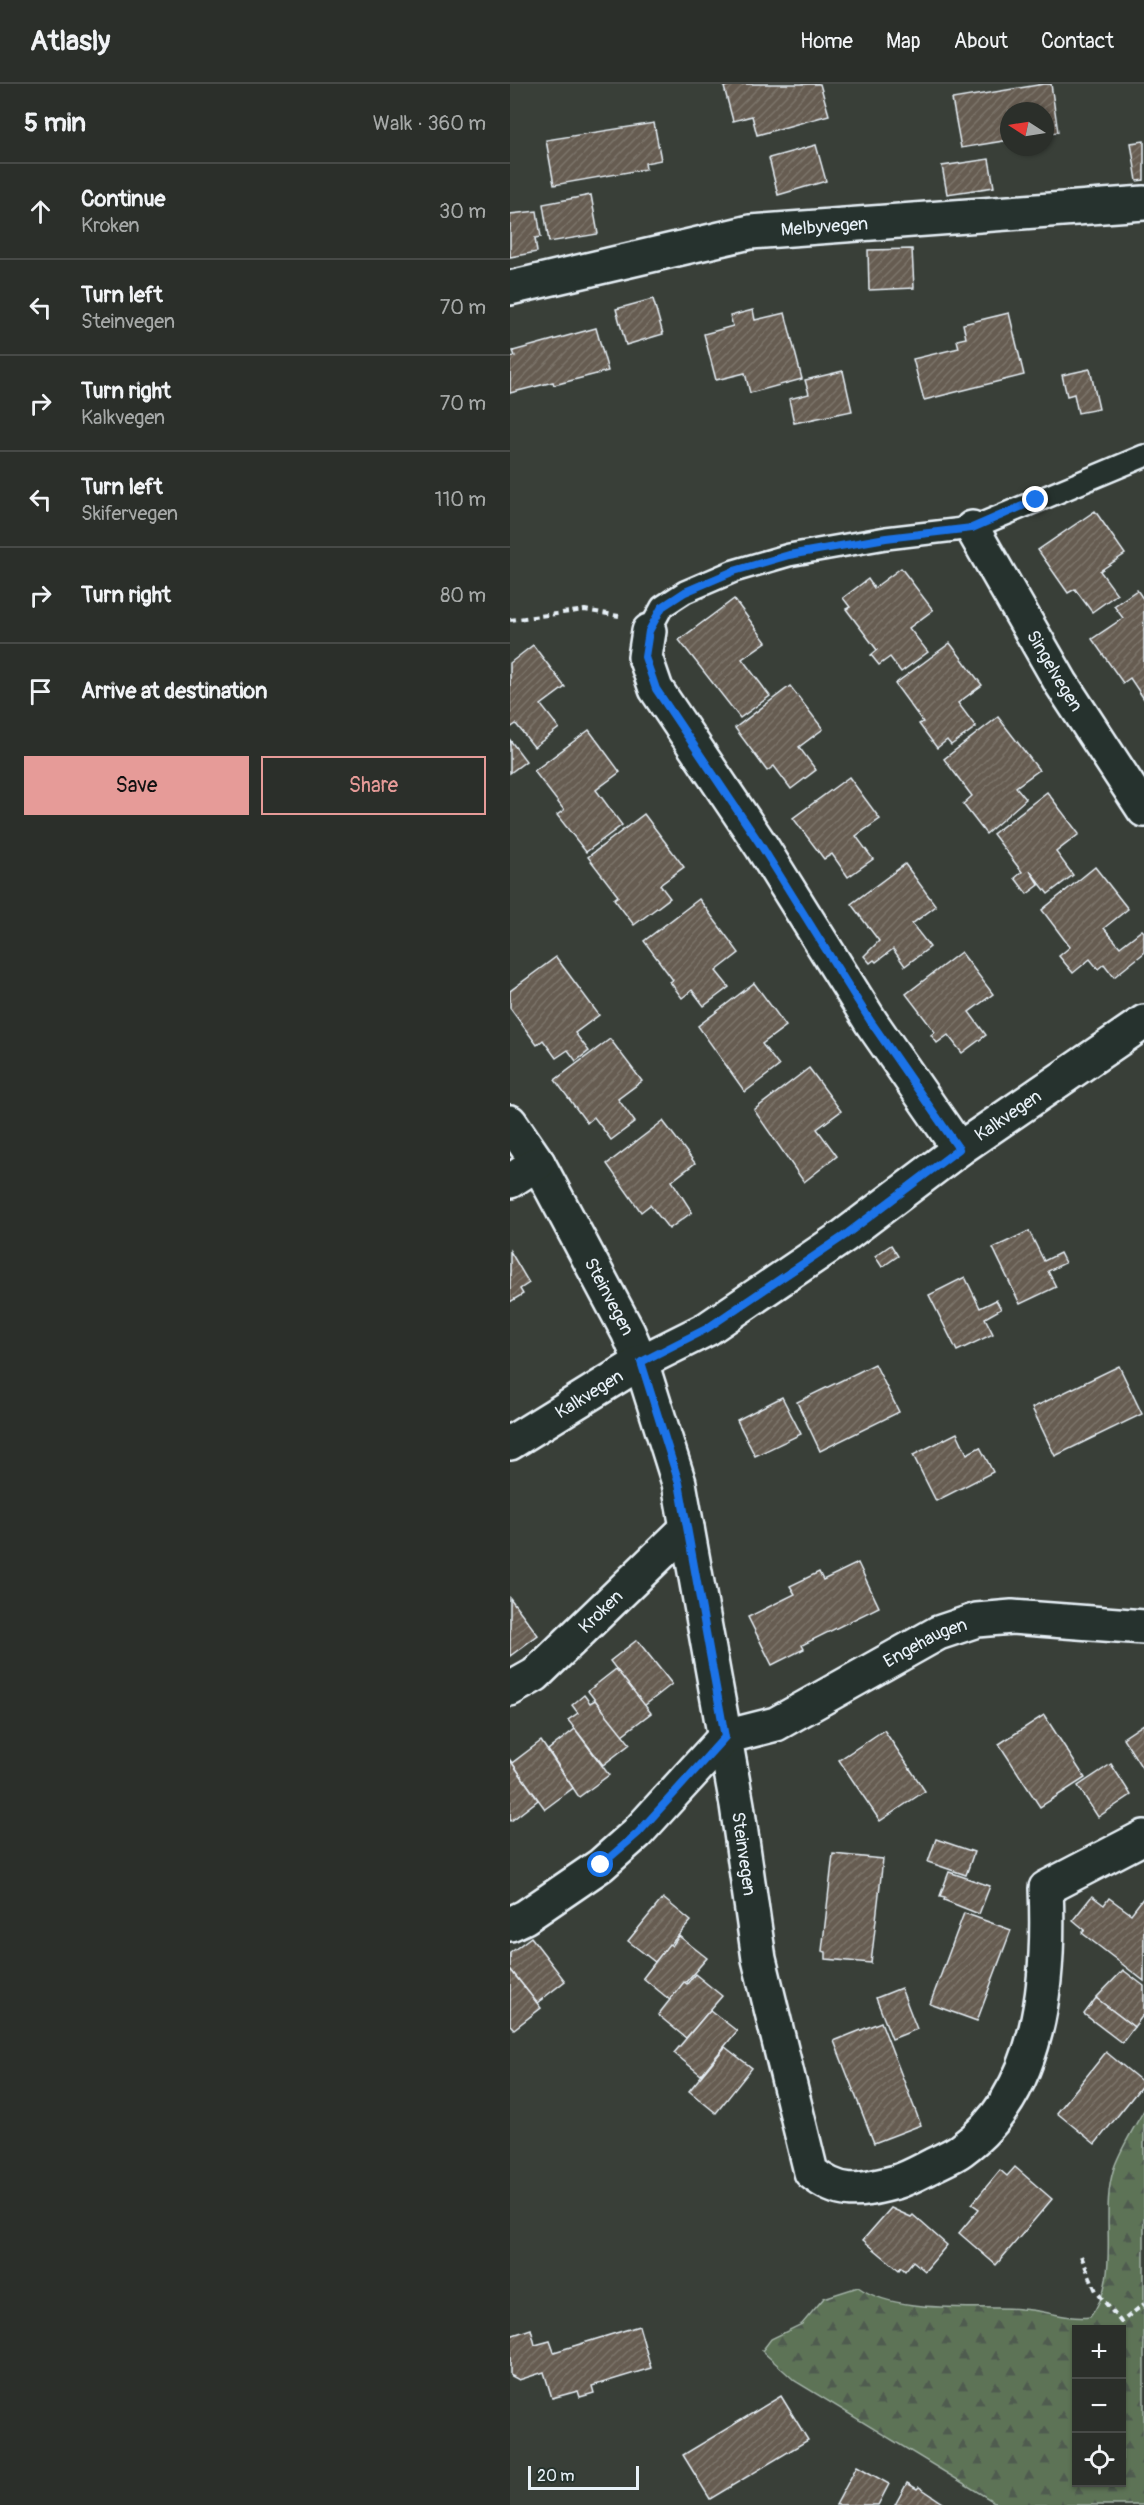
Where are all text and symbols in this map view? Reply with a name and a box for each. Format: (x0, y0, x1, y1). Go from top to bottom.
text: Atlasly (30, 24, 110, 59)
text: Home (800, 28, 853, 55)
text: Map (886, 28, 921, 55)
text: About (954, 28, 1008, 55)
text: Contact (1041, 28, 1114, 55)
north arrow (1000, 102, 1054, 156)
text: 5 min (24, 107, 86, 139)
text: Walk · 360 m (373, 111, 486, 136)
text: Continue (81, 185, 165, 213)
icon: ahead (24, 195, 57, 228)
text: 30 m (439, 199, 486, 224)
street label: Melbyvegen (780, 212, 869, 241)
text: Kroken (81, 213, 140, 238)
text: Turn left (81, 281, 163, 309)
icon: left (24, 291, 57, 324)
text: 70 m (440, 295, 486, 320)
text: Steinvegen (81, 309, 175, 334)
text: Turn right (81, 377, 171, 405)
icon: right (24, 387, 57, 420)
text: 70 m (440, 391, 486, 416)
text: Kalkvegen (81, 405, 165, 430)
text: Turn left (81, 473, 163, 501)
icon: left (24, 483, 57, 516)
route end (1022, 486, 1048, 512)
text: 110 m (435, 487, 486, 512)
text: Skifervegen (81, 501, 178, 526)
icon: right (24, 579, 57, 612)
text: Turn right (81, 581, 171, 609)
text: 80 m (440, 583, 486, 608)
street label: Singelvegen (1022, 626, 1088, 716)
icon: arrive (24, 675, 57, 708)
text: Arrive at destination (81, 677, 267, 705)
button: Save (24, 756, 249, 815)
button: Share (261, 756, 486, 815)
street label: Kalkvegen (970, 1084, 1046, 1146)
street label: Steinvegen (579, 1254, 639, 1339)
street label: Kalkvegen (551, 1364, 627, 1424)
street label: Kroken (574, 1585, 628, 1638)
street label: Engehaugen (879, 1613, 970, 1673)
street label: Steinvegen (727, 1810, 761, 1897)
route start (587, 1851, 613, 1877)
map controls (1072, 2325, 1126, 2487)
button: + (1072, 2325, 1126, 2379)
button: − (1072, 2379, 1126, 2433)
button: locate (1072, 2433, 1126, 2487)
scale bar (528, 2463, 639, 2490)
text: 20 m (537, 2466, 575, 2486)

